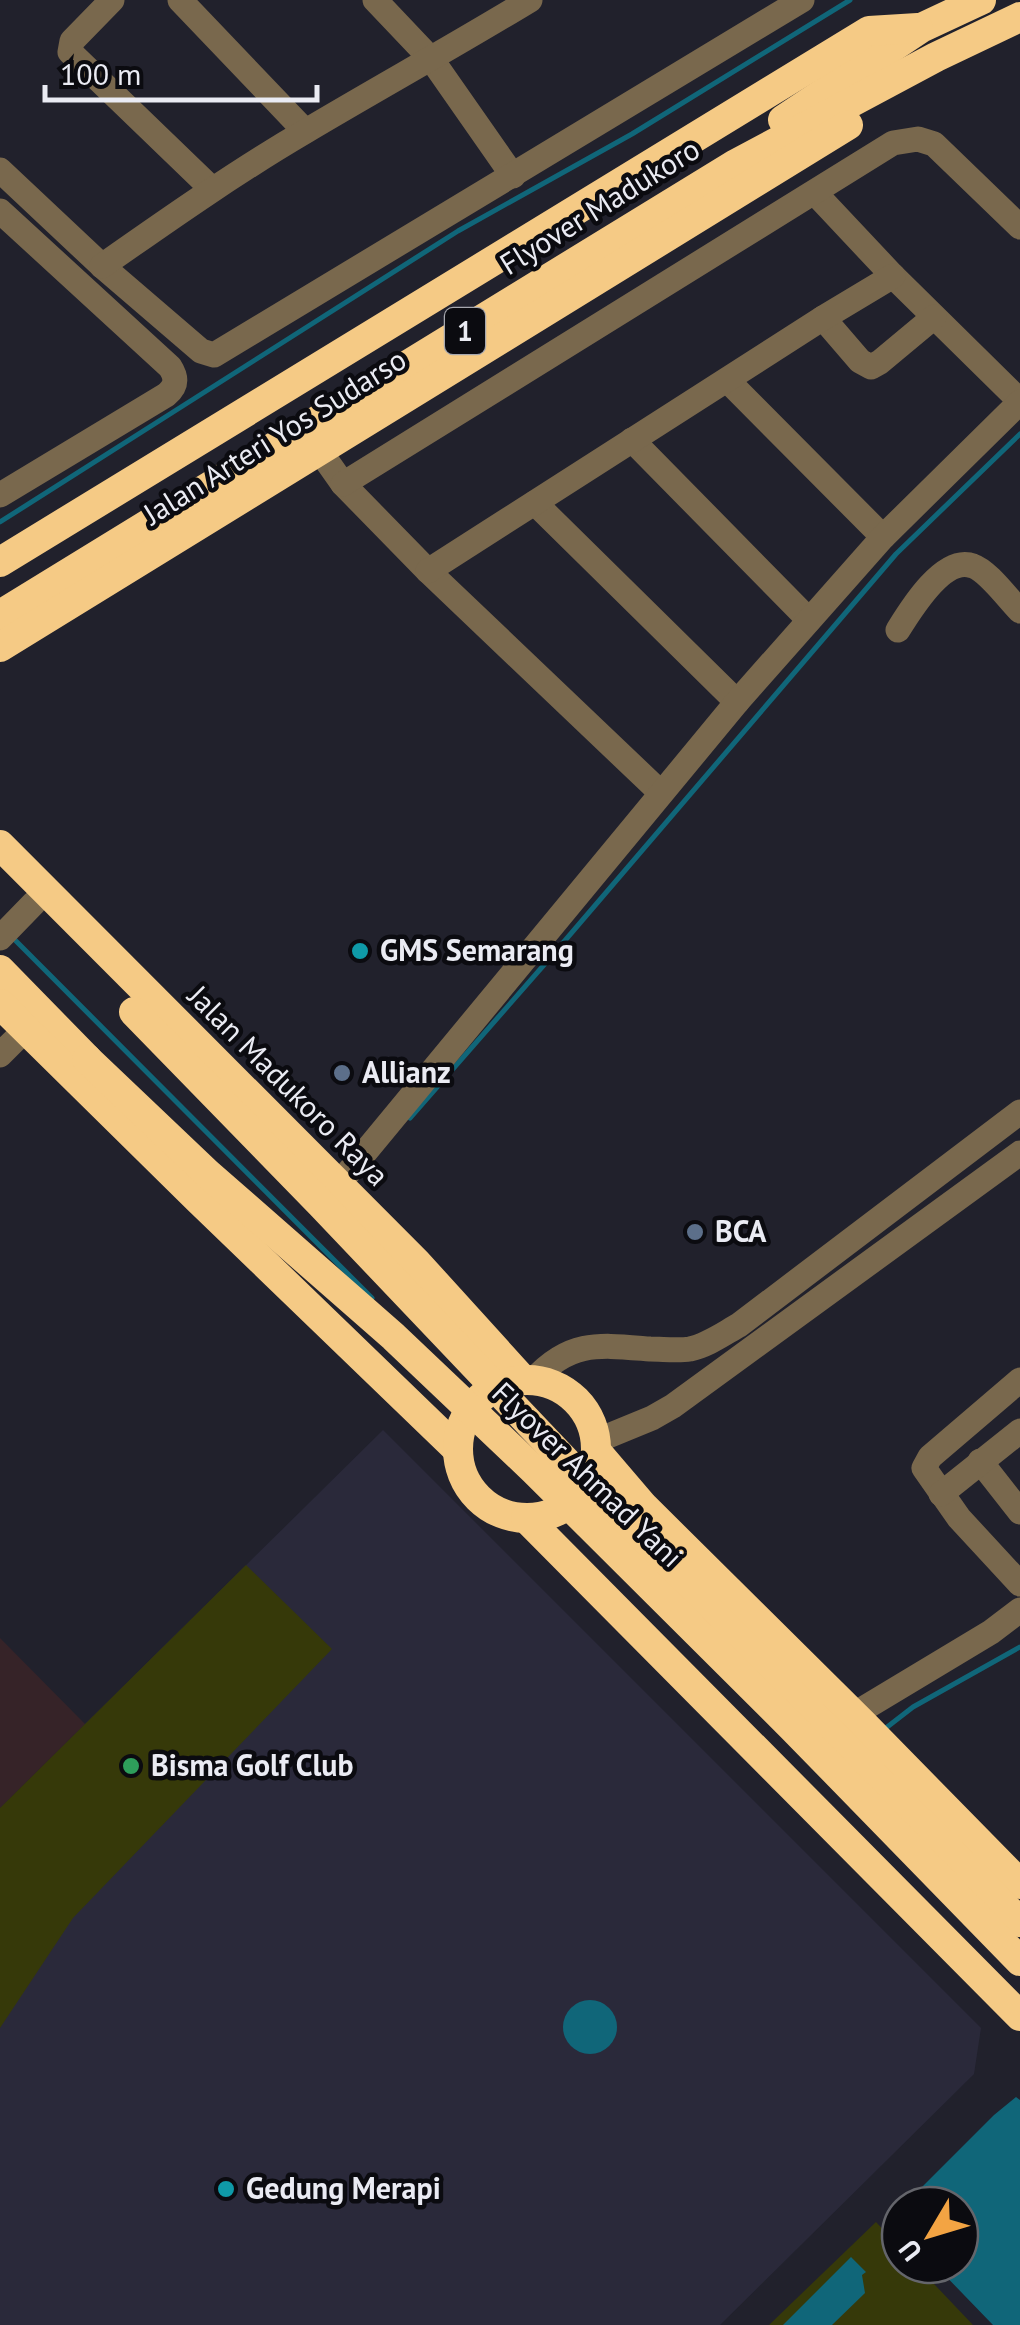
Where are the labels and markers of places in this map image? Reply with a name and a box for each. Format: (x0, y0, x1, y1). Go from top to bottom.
place label: GMS Semarang (380, 930, 574, 969)
marker: GMS Semarang (349, 940, 371, 962)
place label: Allianz (362, 1052, 451, 1091)
marker: Allianz (331, 1062, 353, 1084)
place label: BCA (715, 1211, 767, 1250)
marker: BCA (684, 1221, 706, 1243)
place label: Bisma Golf Club (151, 1745, 354, 1784)
marker: Bisma Golf Club (120, 1755, 142, 1777)
place label: Gedung Merapi (246, 2168, 441, 2207)
marker: Gedung Merapi (215, 2178, 237, 2200)

